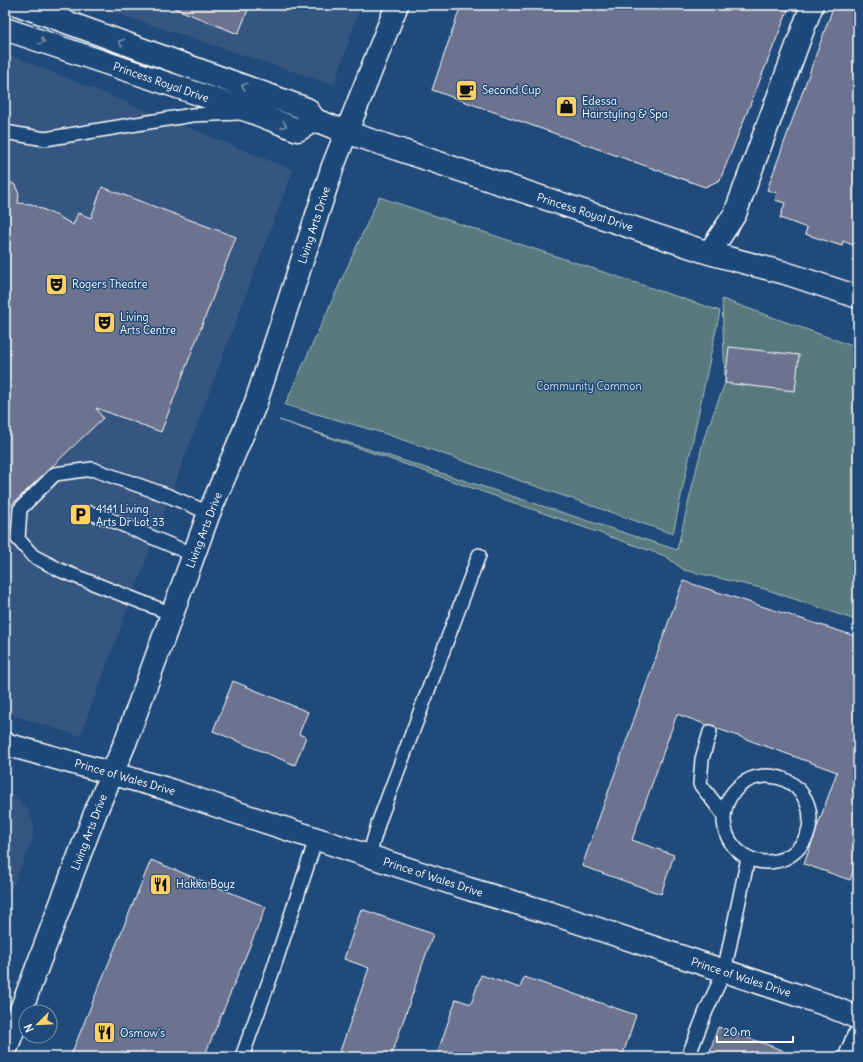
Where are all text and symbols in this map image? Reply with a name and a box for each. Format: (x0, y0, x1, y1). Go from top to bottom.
one-way arrow (38, 37, 45, 45)
one-way arrow (118, 38, 125, 46)
street label: Princess Royal Drive (111, 59, 211, 105)
cafe icon: Second Cup (454, 77, 480, 103)
one-way arrow (240, 82, 247, 91)
place label: Second Cup (482, 83, 541, 97)
shop icon: Edessa Hairstyling & Spa (554, 94, 580, 120)
place label: Edessa Hairstyling & Spa (582, 94, 668, 121)
one-way arrow (281, 120, 288, 128)
street label: Living Arts Drive (295, 185, 333, 265)
street label: Princess Royal Drive (535, 190, 635, 234)
theatre icon: Rogers Theatre (43, 271, 69, 297)
place label: Rogers Theatre (72, 277, 147, 291)
theatre icon: Living Arts Centre (91, 310, 117, 336)
place label: Living Arts Centre (120, 310, 176, 337)
park label: Community Common (536, 379, 642, 393)
street label: Living Arts Drive (183, 490, 225, 570)
parking icon: 4141 Living Arts Dr Lot 33 (67, 502, 93, 528)
place label: 4141 Living Arts Dr Lot 33 (96, 502, 165, 529)
street label: Prince of Wales Drive (73, 756, 177, 798)
street label: Living Arts Drive (68, 792, 110, 872)
street label: Prince of Wales Drive (381, 854, 485, 900)
restaurant icon: Hakka Boyz (147, 871, 173, 897)
place label: Hakka Boyz (176, 877, 235, 891)
street label: Prince of Wales Drive (689, 954, 793, 1000)
north arrow (18, 1004, 58, 1044)
scale bar (717, 1018, 793, 1044)
restaurant icon: Osmow's (92, 1020, 118, 1046)
text: N (21, 1022, 37, 1034)
text: 20 m (723, 1024, 751, 1039)
place label: Osmow's (120, 1026, 165, 1040)

